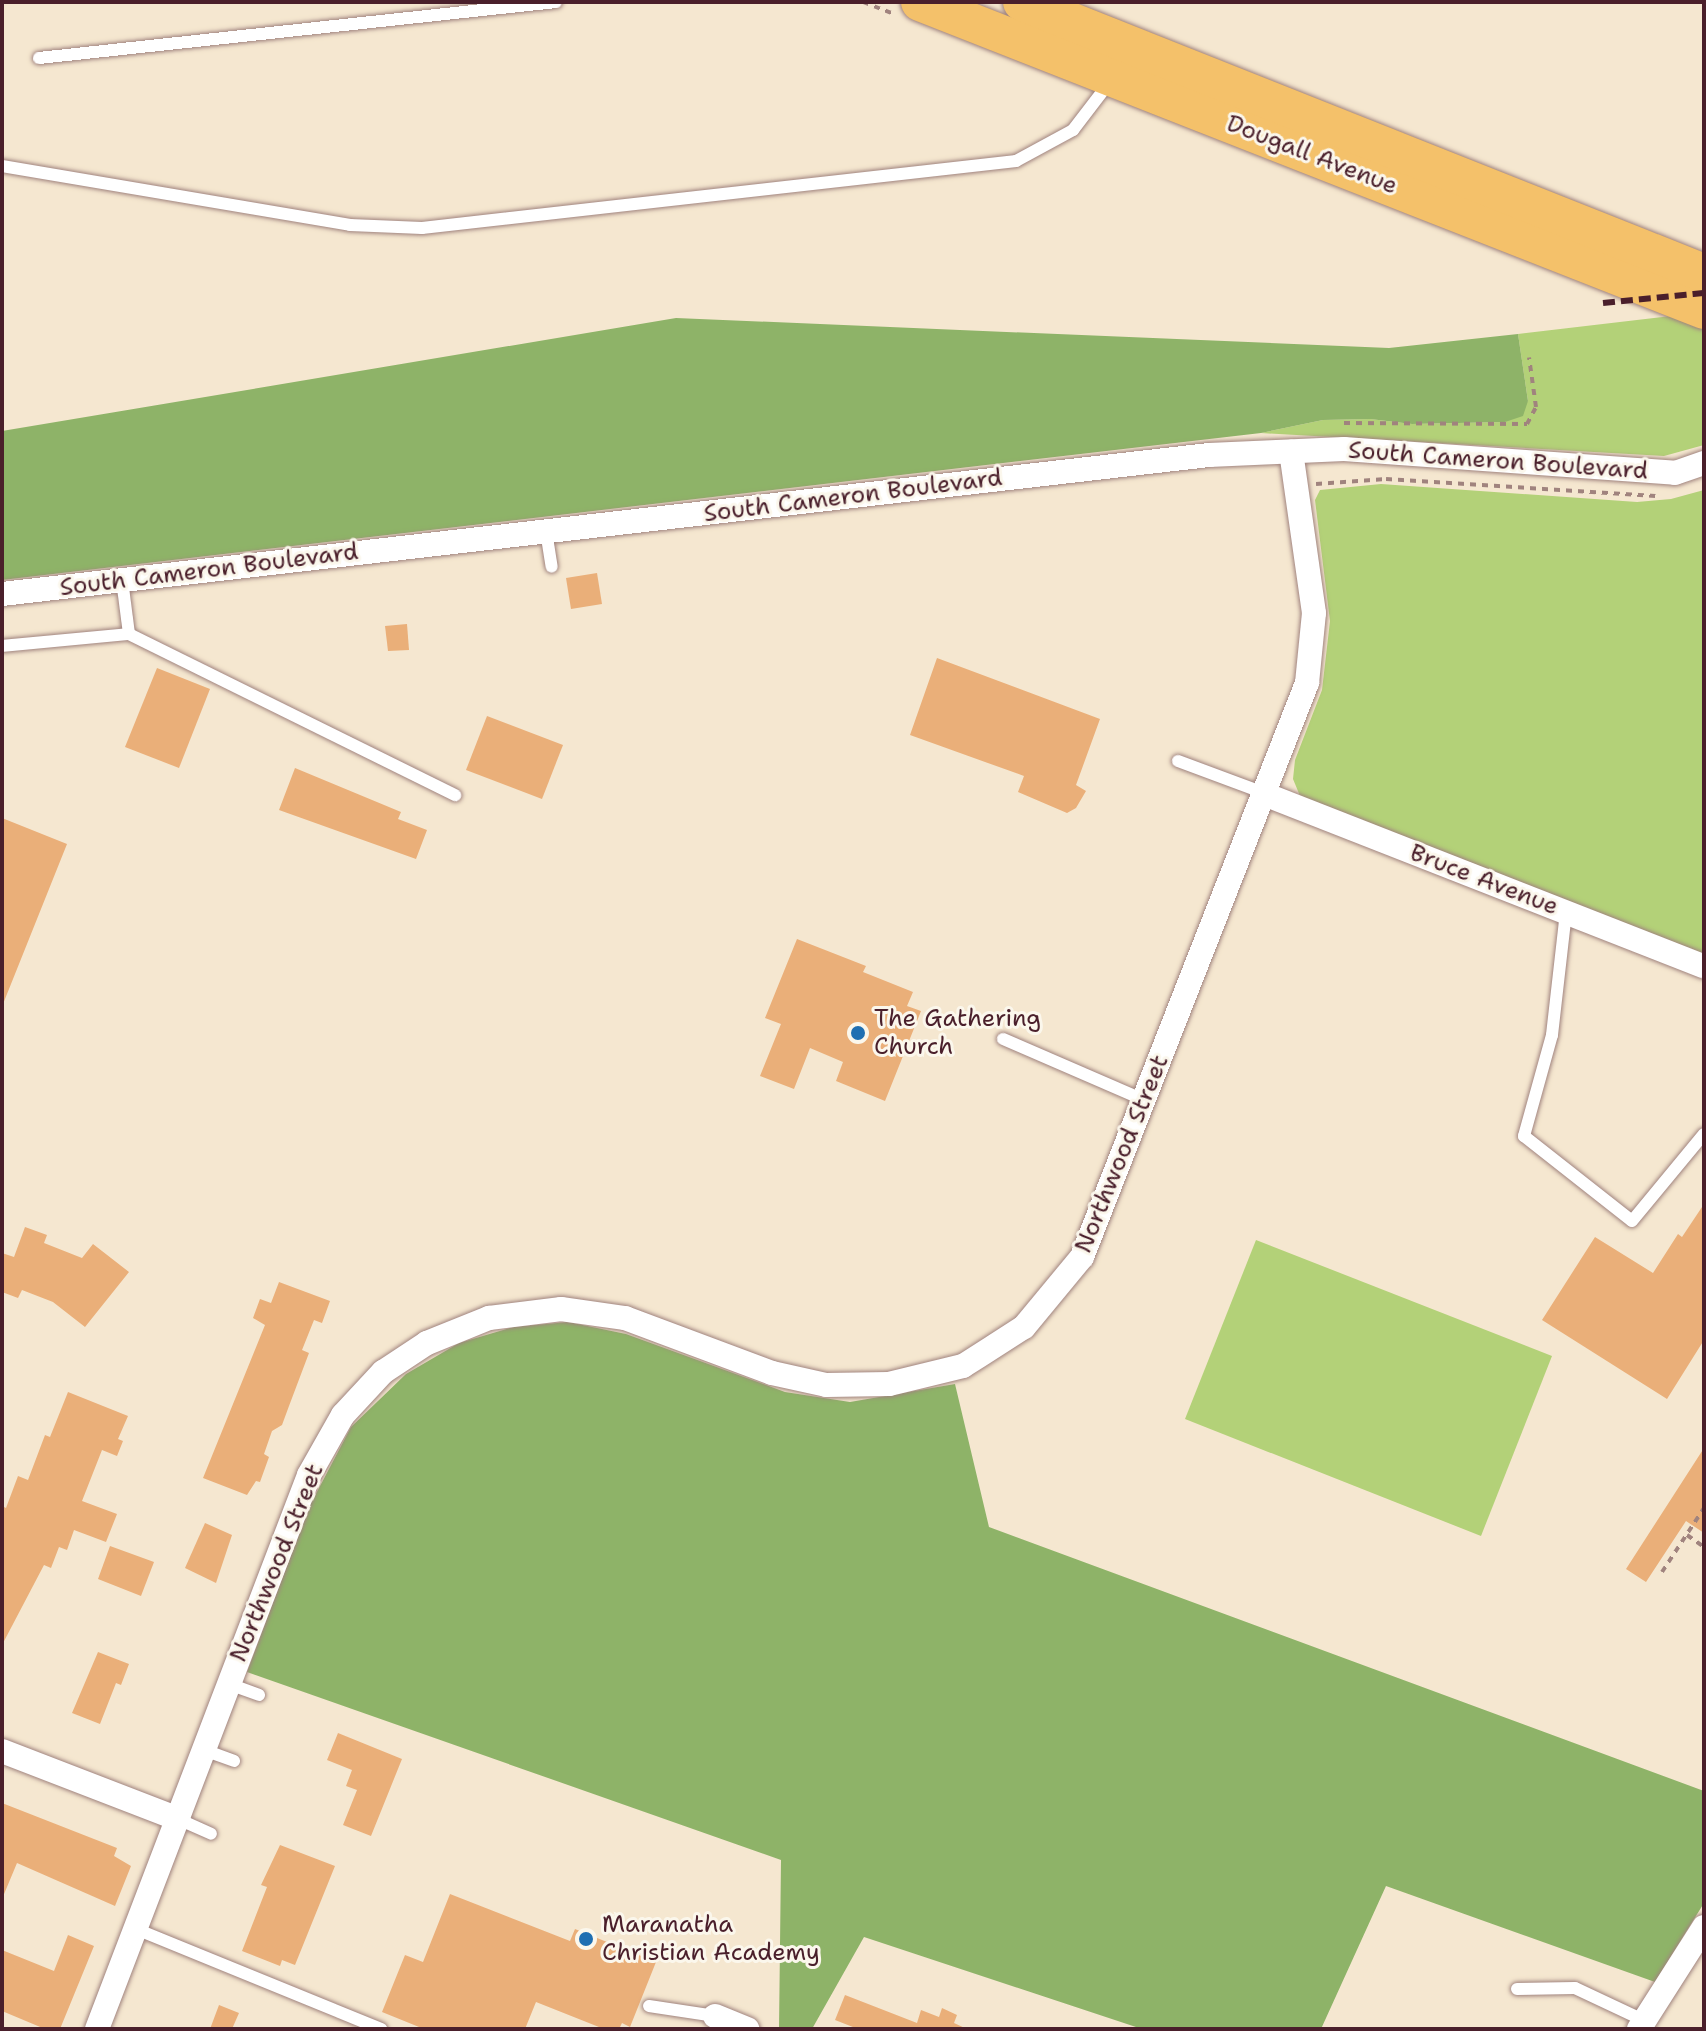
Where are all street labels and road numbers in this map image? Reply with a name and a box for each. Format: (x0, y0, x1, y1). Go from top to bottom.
street label: Dougall Avenue (1223, 109, 1401, 201)
street label: South Cameron Boulevard (1347, 436, 1649, 486)
street label: South Cameron Boulevard (702, 463, 1004, 529)
street label: South Cameron Boulevard (58, 537, 360, 603)
street label: Bruce Avenue (1406, 839, 1562, 921)
street label: Northwood Street (1069, 1051, 1175, 1257)
street label: Northwood Street (224, 1460, 330, 1666)

